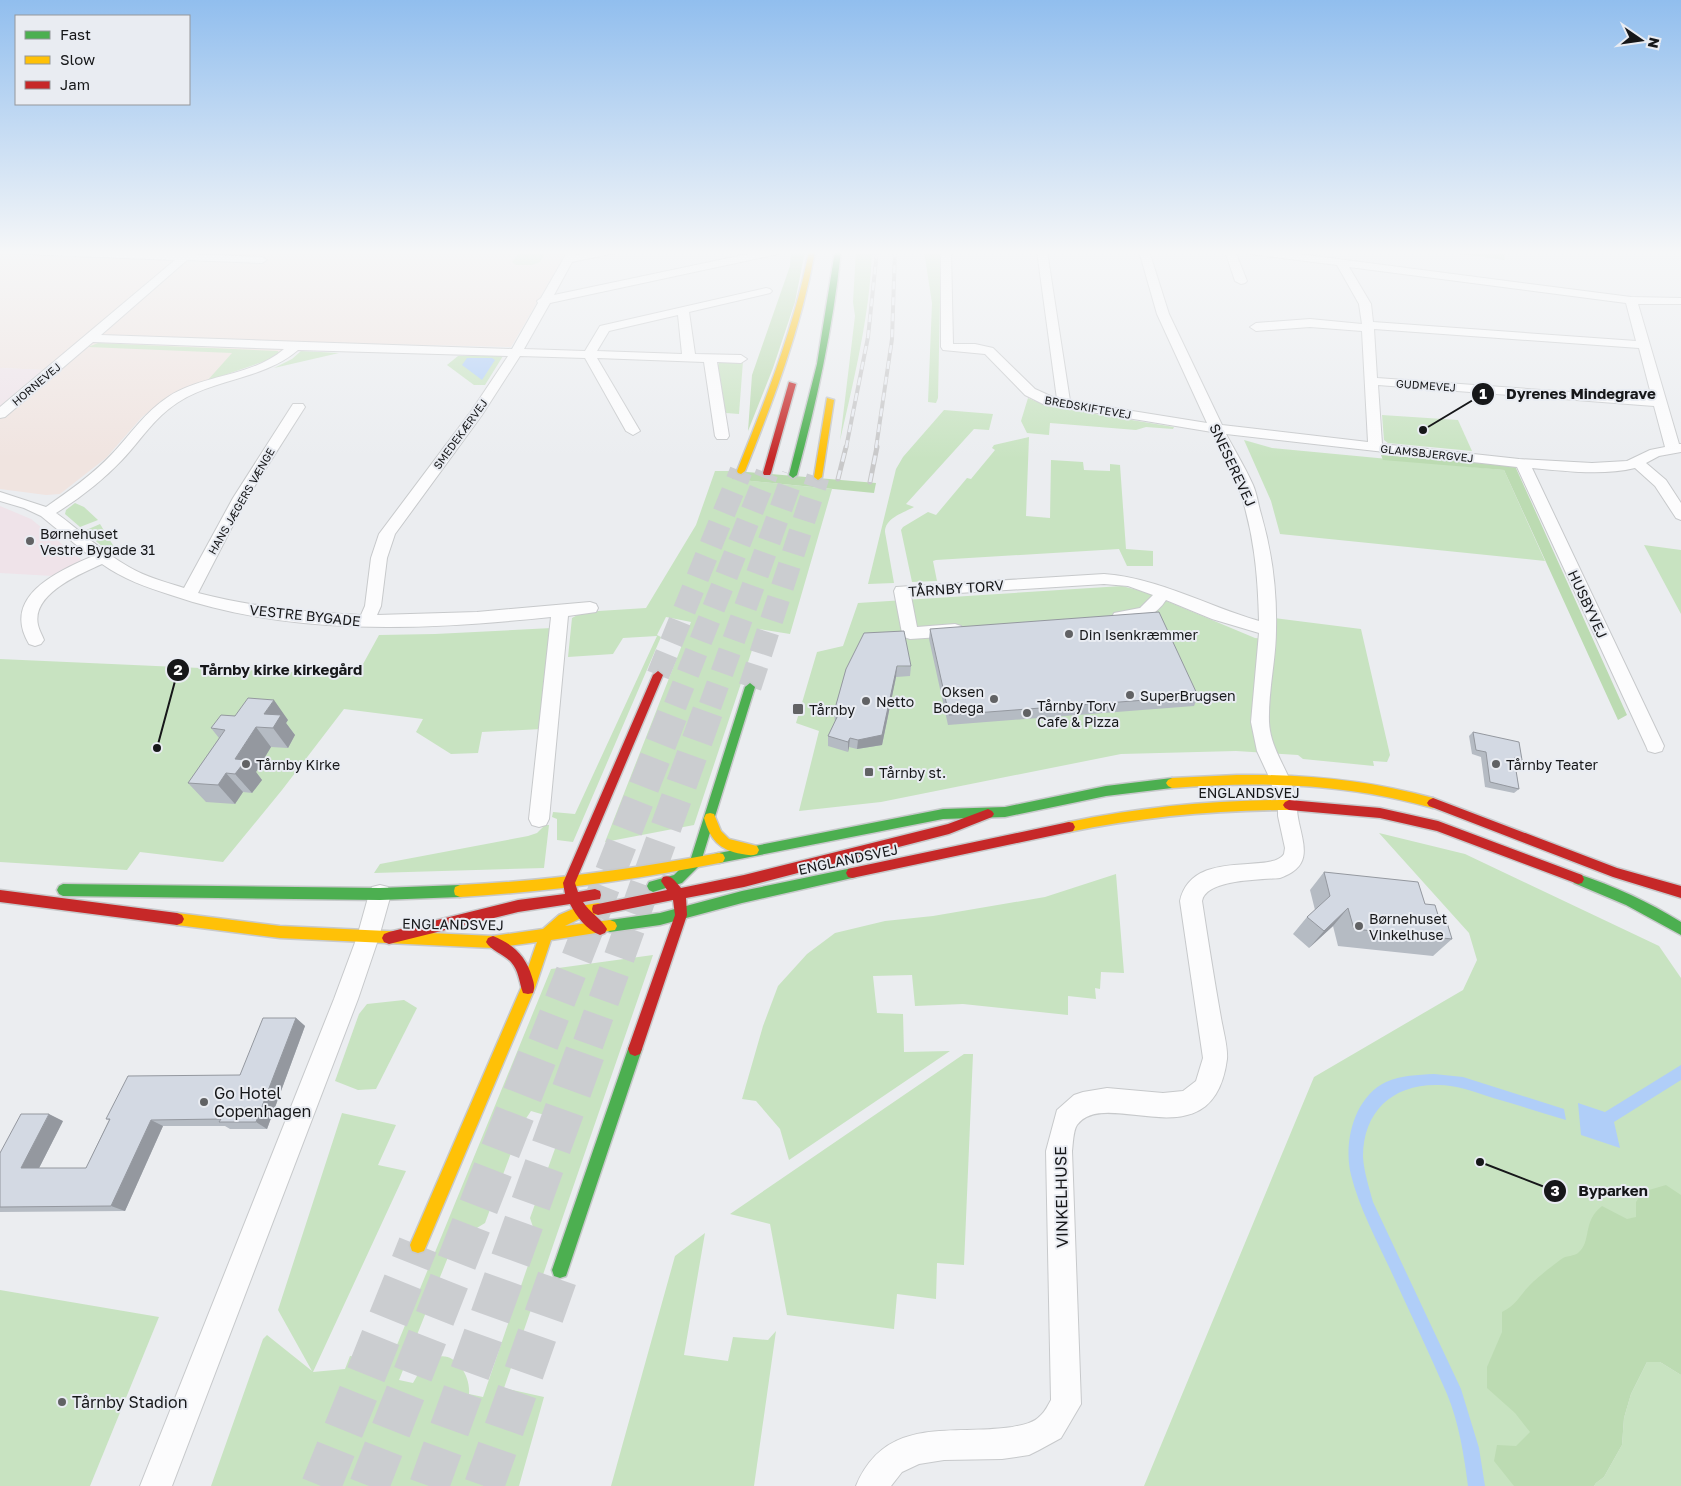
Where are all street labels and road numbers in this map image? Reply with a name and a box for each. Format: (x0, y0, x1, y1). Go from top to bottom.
street label: HORNEVEJ (9, 360, 63, 408)
street label: GUDMEVEJ (1396, 376, 1456, 394)
street label: BREDSKIFTEVEJ (1044, 393, 1132, 421)
street label: SMEDEKÆRVEJ (430, 396, 490, 472)
street label: SNESEREVEJ (1206, 421, 1260, 509)
street label: GLAMSBJERGVEJ (1380, 442, 1474, 464)
street label: HANS JÆGERS VÆNGE (205, 445, 277, 557)
street label: HUSBYVEJ (1565, 567, 1611, 641)
street label: TÅRNBY TORV (908, 576, 1005, 600)
street label: VESTRE BYGADE (249, 601, 361, 629)
street label: ENGLANDSVEJ (1198, 784, 1300, 801)
street label: ENGLANDSVEJ (796, 840, 900, 878)
street label: ENGLANDSVEJ (402, 915, 504, 933)
street label: VINKELHUSE (1050, 1146, 1072, 1248)

